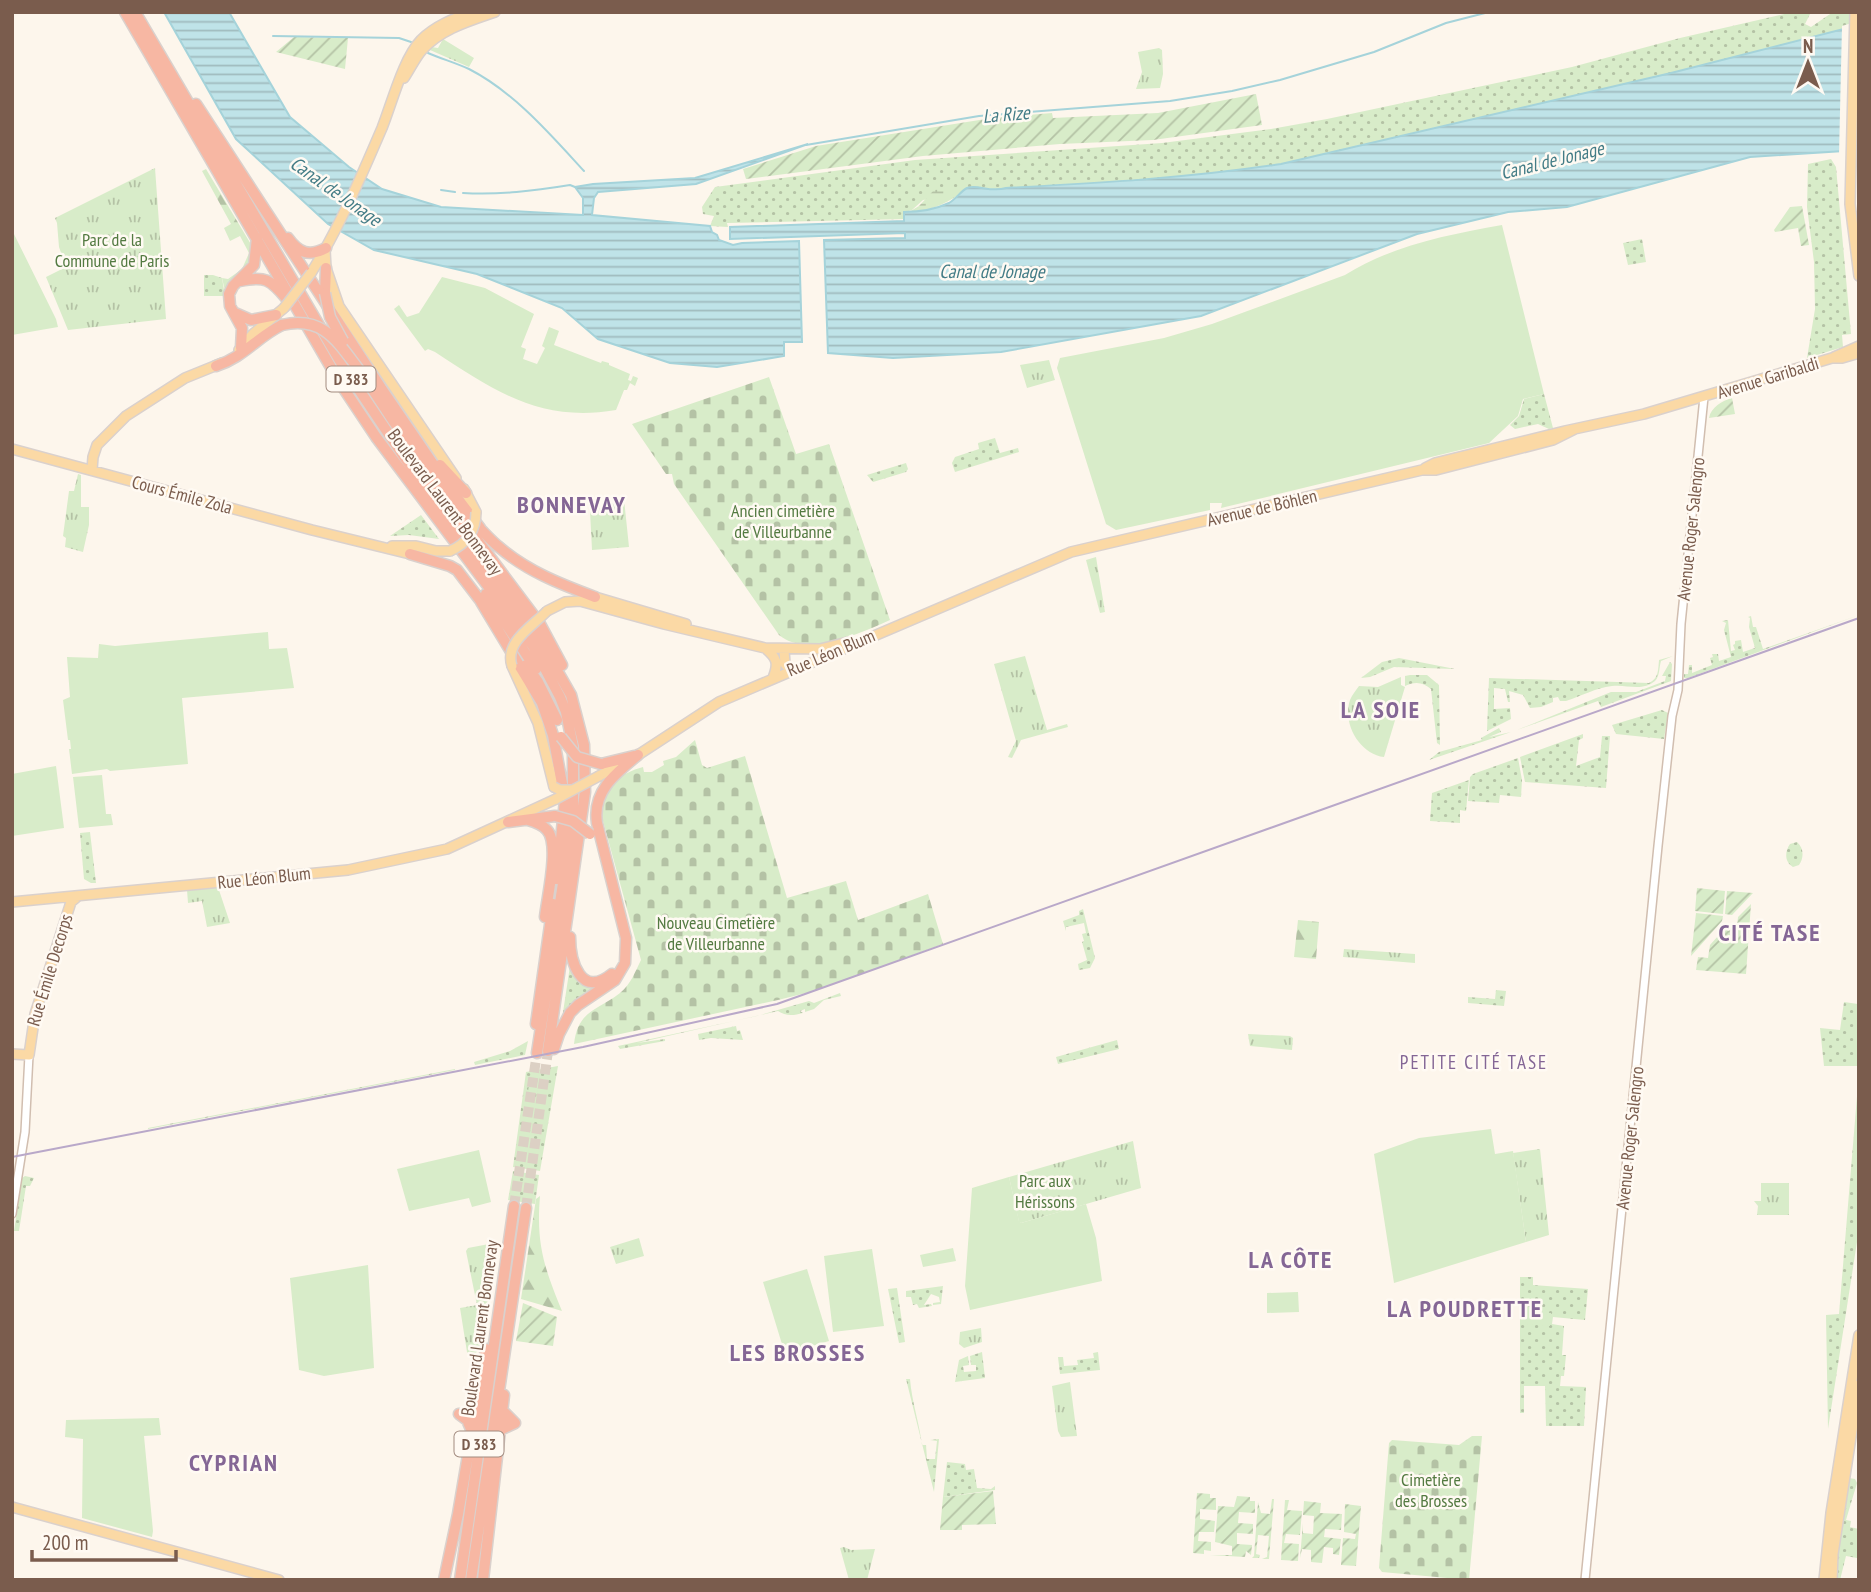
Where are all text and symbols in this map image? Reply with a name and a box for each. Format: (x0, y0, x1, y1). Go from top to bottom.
north arrow (1773, 28, 1843, 98)
text: N (1803, 34, 1813, 58)
water label: La Rize (982, 100, 1032, 128)
water label: Canal de Jonage (1498, 135, 1607, 184)
water label: Canal de Jonage (286, 151, 387, 232)
park label: Parc de la Commune de Paris (55, 228, 169, 272)
water label: Canal de Jonage (939, 259, 1046, 283)
street label: Avenue Garibaldi (1714, 351, 1821, 404)
road number: D 383 (326, 366, 376, 392)
street label: Boulevard Laurent Bonnevay (383, 424, 508, 580)
street label: Avenue Roger Salengro (1672, 456, 1709, 602)
street label: Cours Émile Zola (129, 470, 235, 519)
street label: Avenue de Böhlen (1205, 484, 1319, 531)
district label: BONNEVAY (517, 489, 627, 520)
park label: Ancien cimetière de Villeurbanne (731, 499, 835, 543)
street label: Rue Léon Blum (783, 624, 878, 681)
district label: LA SOIE (1341, 694, 1421, 725)
street label: Rue Léon Blum (216, 861, 312, 894)
street label: Rue Émile Decorps (22, 911, 77, 1029)
park label: Nouveau Cimetière de Villeurbanne (657, 911, 775, 955)
district label: CITÉ TASE (1718, 917, 1822, 948)
district label: PETITE CITÉ TASE (1400, 1050, 1548, 1074)
street label: Avenue Roger Salengro (1611, 1065, 1648, 1211)
park label: Parc aux Hérissons (1015, 1169, 1075, 1213)
street label: Boulevard Laurent Bonnevay (456, 1238, 503, 1417)
district label: LA CÔTE (1249, 1244, 1333, 1275)
district label: LA POUDRETTE (1387, 1293, 1543, 1324)
district label: LES BROSSES (730, 1337, 866, 1368)
road number: D 383 (454, 1432, 504, 1456)
district label: CYPRIAN (189, 1447, 279, 1478)
park label: Cimetière des Brosses (1395, 1468, 1467, 1512)
scale bar (32, 1518, 175, 1562)
text: 200 m (42, 1529, 88, 1556)

